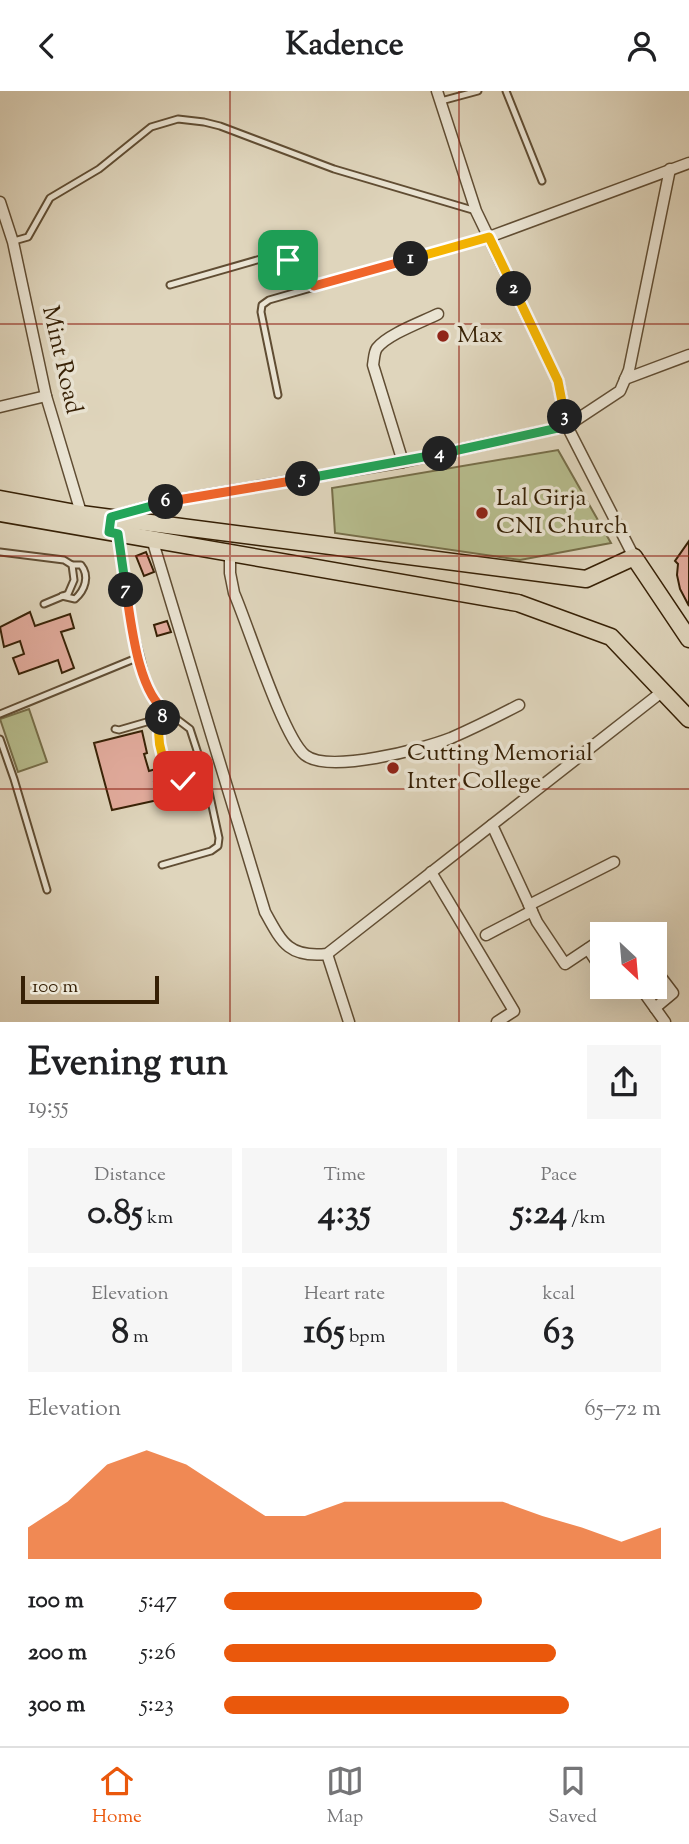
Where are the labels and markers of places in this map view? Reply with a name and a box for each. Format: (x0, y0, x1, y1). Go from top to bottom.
pin (258, 230, 318, 290)
pin: 1 (394, 241, 428, 277)
pin: 2 (496, 271, 532, 307)
place label: Max (457, 319, 503, 353)
marker: Max (435, 328, 451, 344)
pin: 3 (548, 399, 582, 435)
pin: 4 (422, 437, 458, 471)
pin: 5 (286, 461, 320, 497)
place label: Lal Girja CNI Church (496, 482, 628, 544)
pin: 6 (148, 485, 184, 519)
marker: Lal Girja CNI Church (474, 505, 490, 521)
pin: 7 (108, 573, 144, 607)
pin: 8 (146, 701, 180, 735)
place label: Cutting Memorial Inter College (407, 737, 593, 799)
pin (153, 751, 213, 811)
marker: Cutting Memorial Inter College (385, 760, 401, 776)

